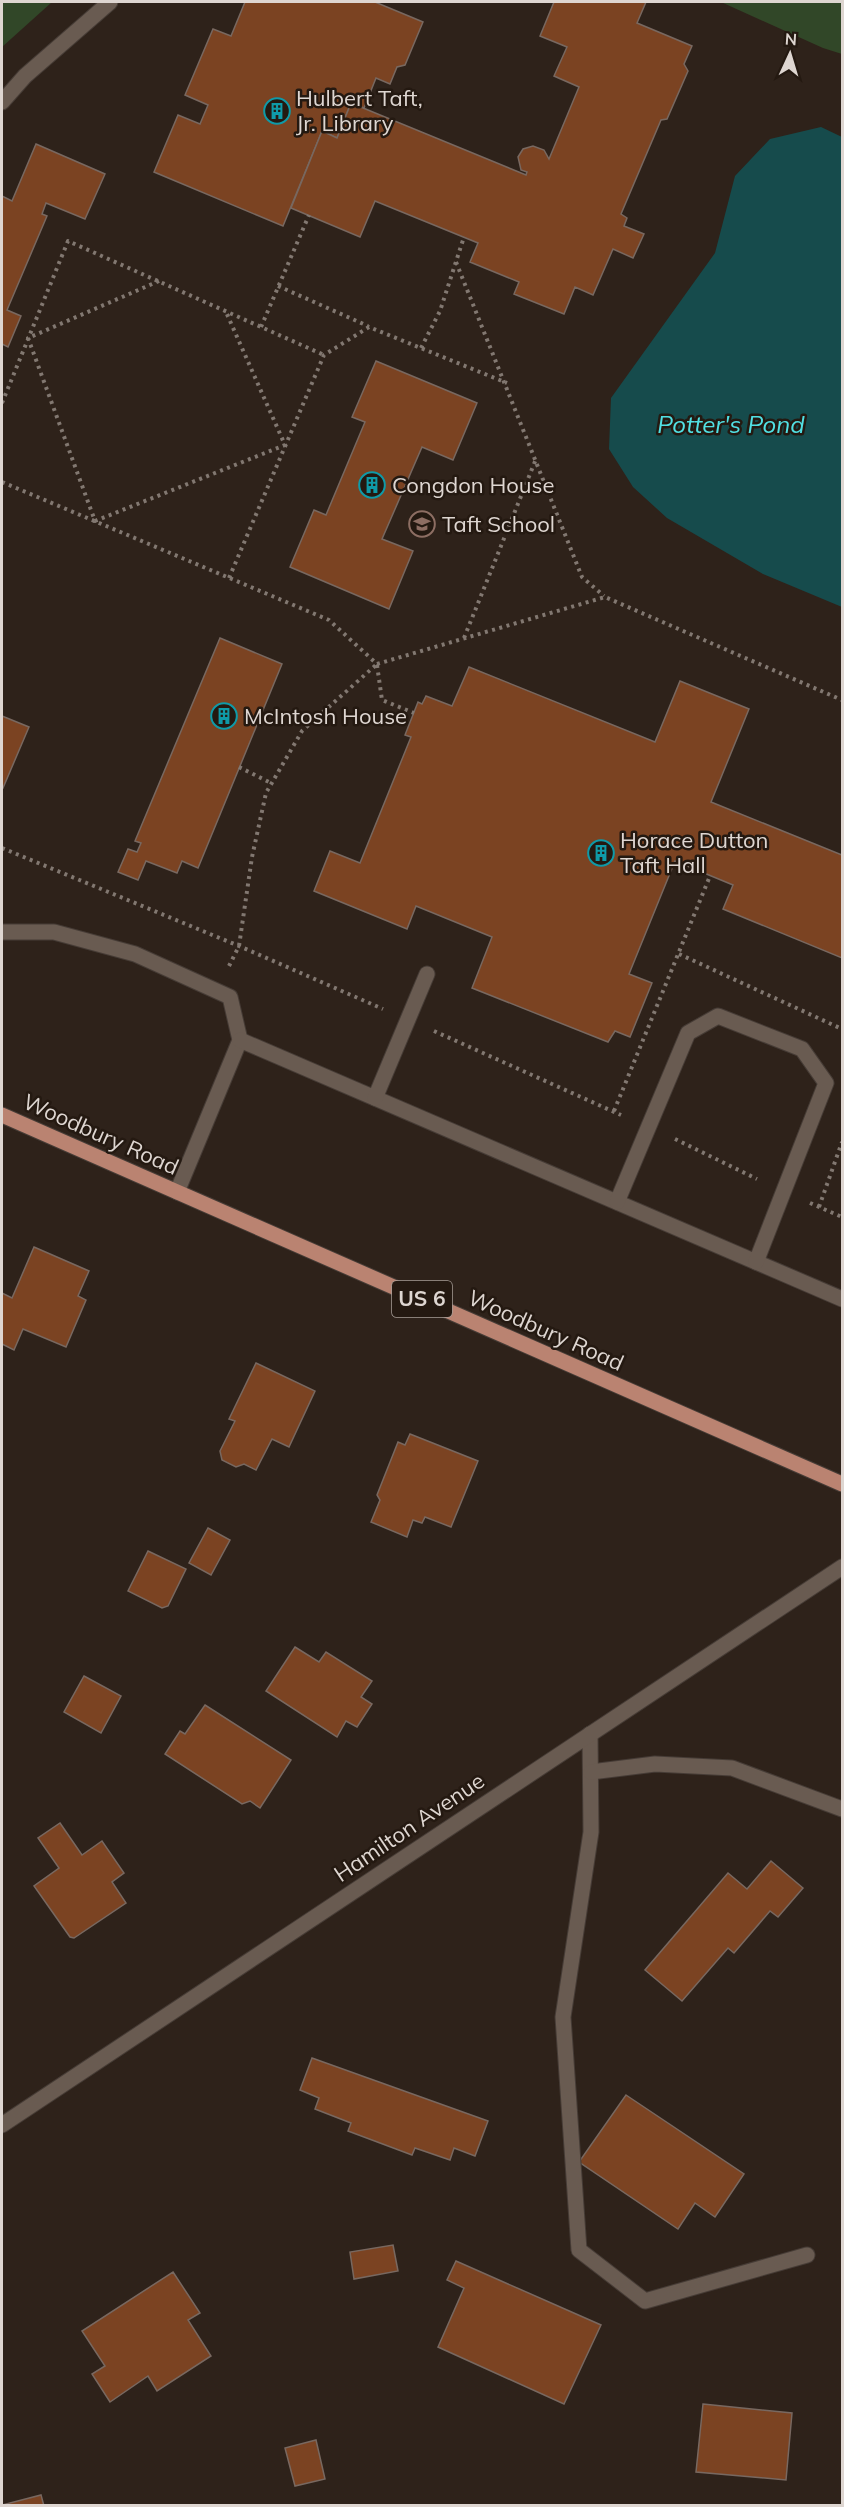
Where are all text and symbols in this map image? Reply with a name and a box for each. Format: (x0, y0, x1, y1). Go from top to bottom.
north arrow (760, 24, 820, 84)
text: N (784, 29, 798, 49)
place label: Hulbert Taft, Jr. Library (296, 84, 423, 137)
building icon: Hulbert Taft, Jr. Library (262, 96, 292, 126)
water label: Potter's Pond (657, 409, 805, 439)
building icon: Congdon House (357, 470, 387, 500)
place label: Congdon House (392, 471, 554, 499)
school or university icon: Taft School (407, 509, 437, 539)
place label: Taft School (442, 510, 555, 538)
building icon: McIntosh House (209, 701, 239, 731)
place label: McIntosh House (244, 702, 407, 730)
place label: Horace Dutton Taft Hall (620, 826, 768, 879)
building icon: Horace Dutton Taft Hall (586, 838, 616, 868)
street label: Woodbury Road (19, 1087, 183, 1181)
road number: US 6 (392, 1281, 452, 1317)
street label: Woodbury Road (464, 1283, 628, 1377)
street label: Hamilton Avenue (329, 1766, 489, 1888)

